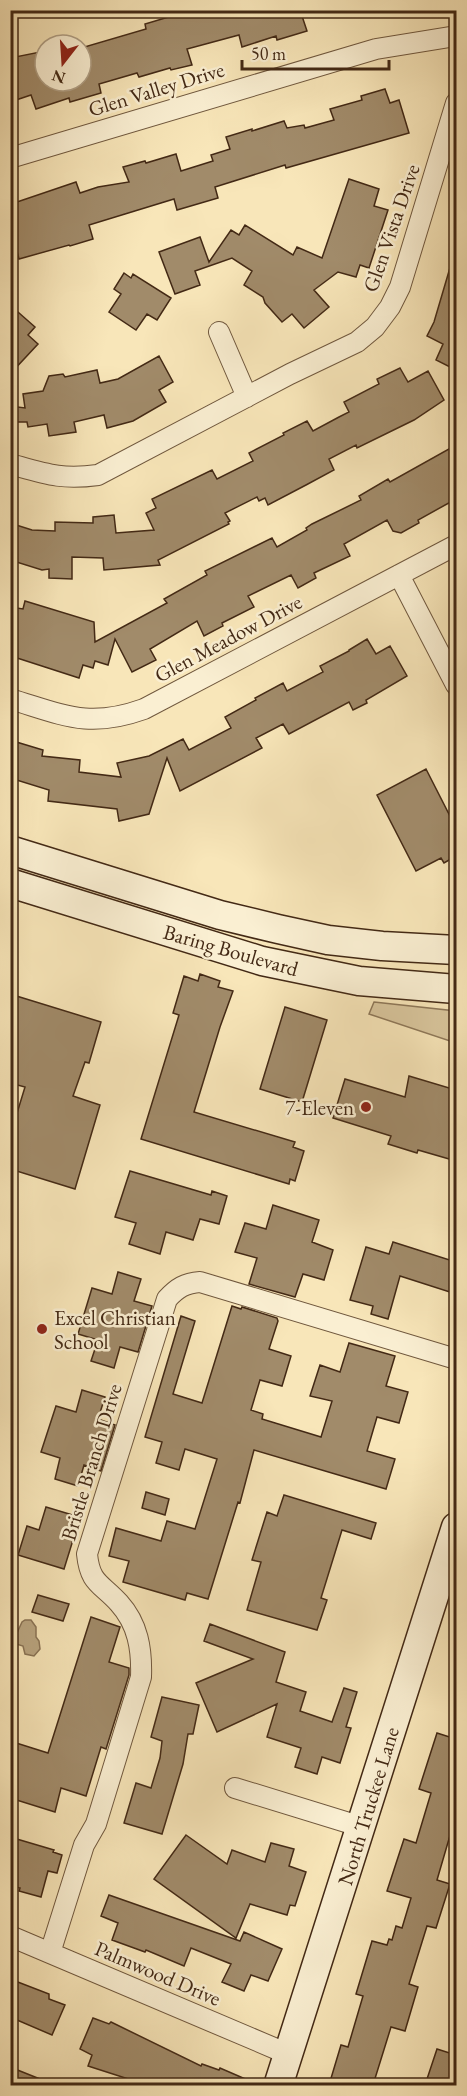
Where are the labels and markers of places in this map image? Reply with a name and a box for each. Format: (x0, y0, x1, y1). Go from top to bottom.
place label: 7-Eleven (285, 1094, 354, 1121)
marker: 7-Eleven (359, 1100, 373, 1114)
place label: Excel Christian School (54, 1304, 176, 1355)
marker: Excel Christian School (35, 1322, 49, 1336)

